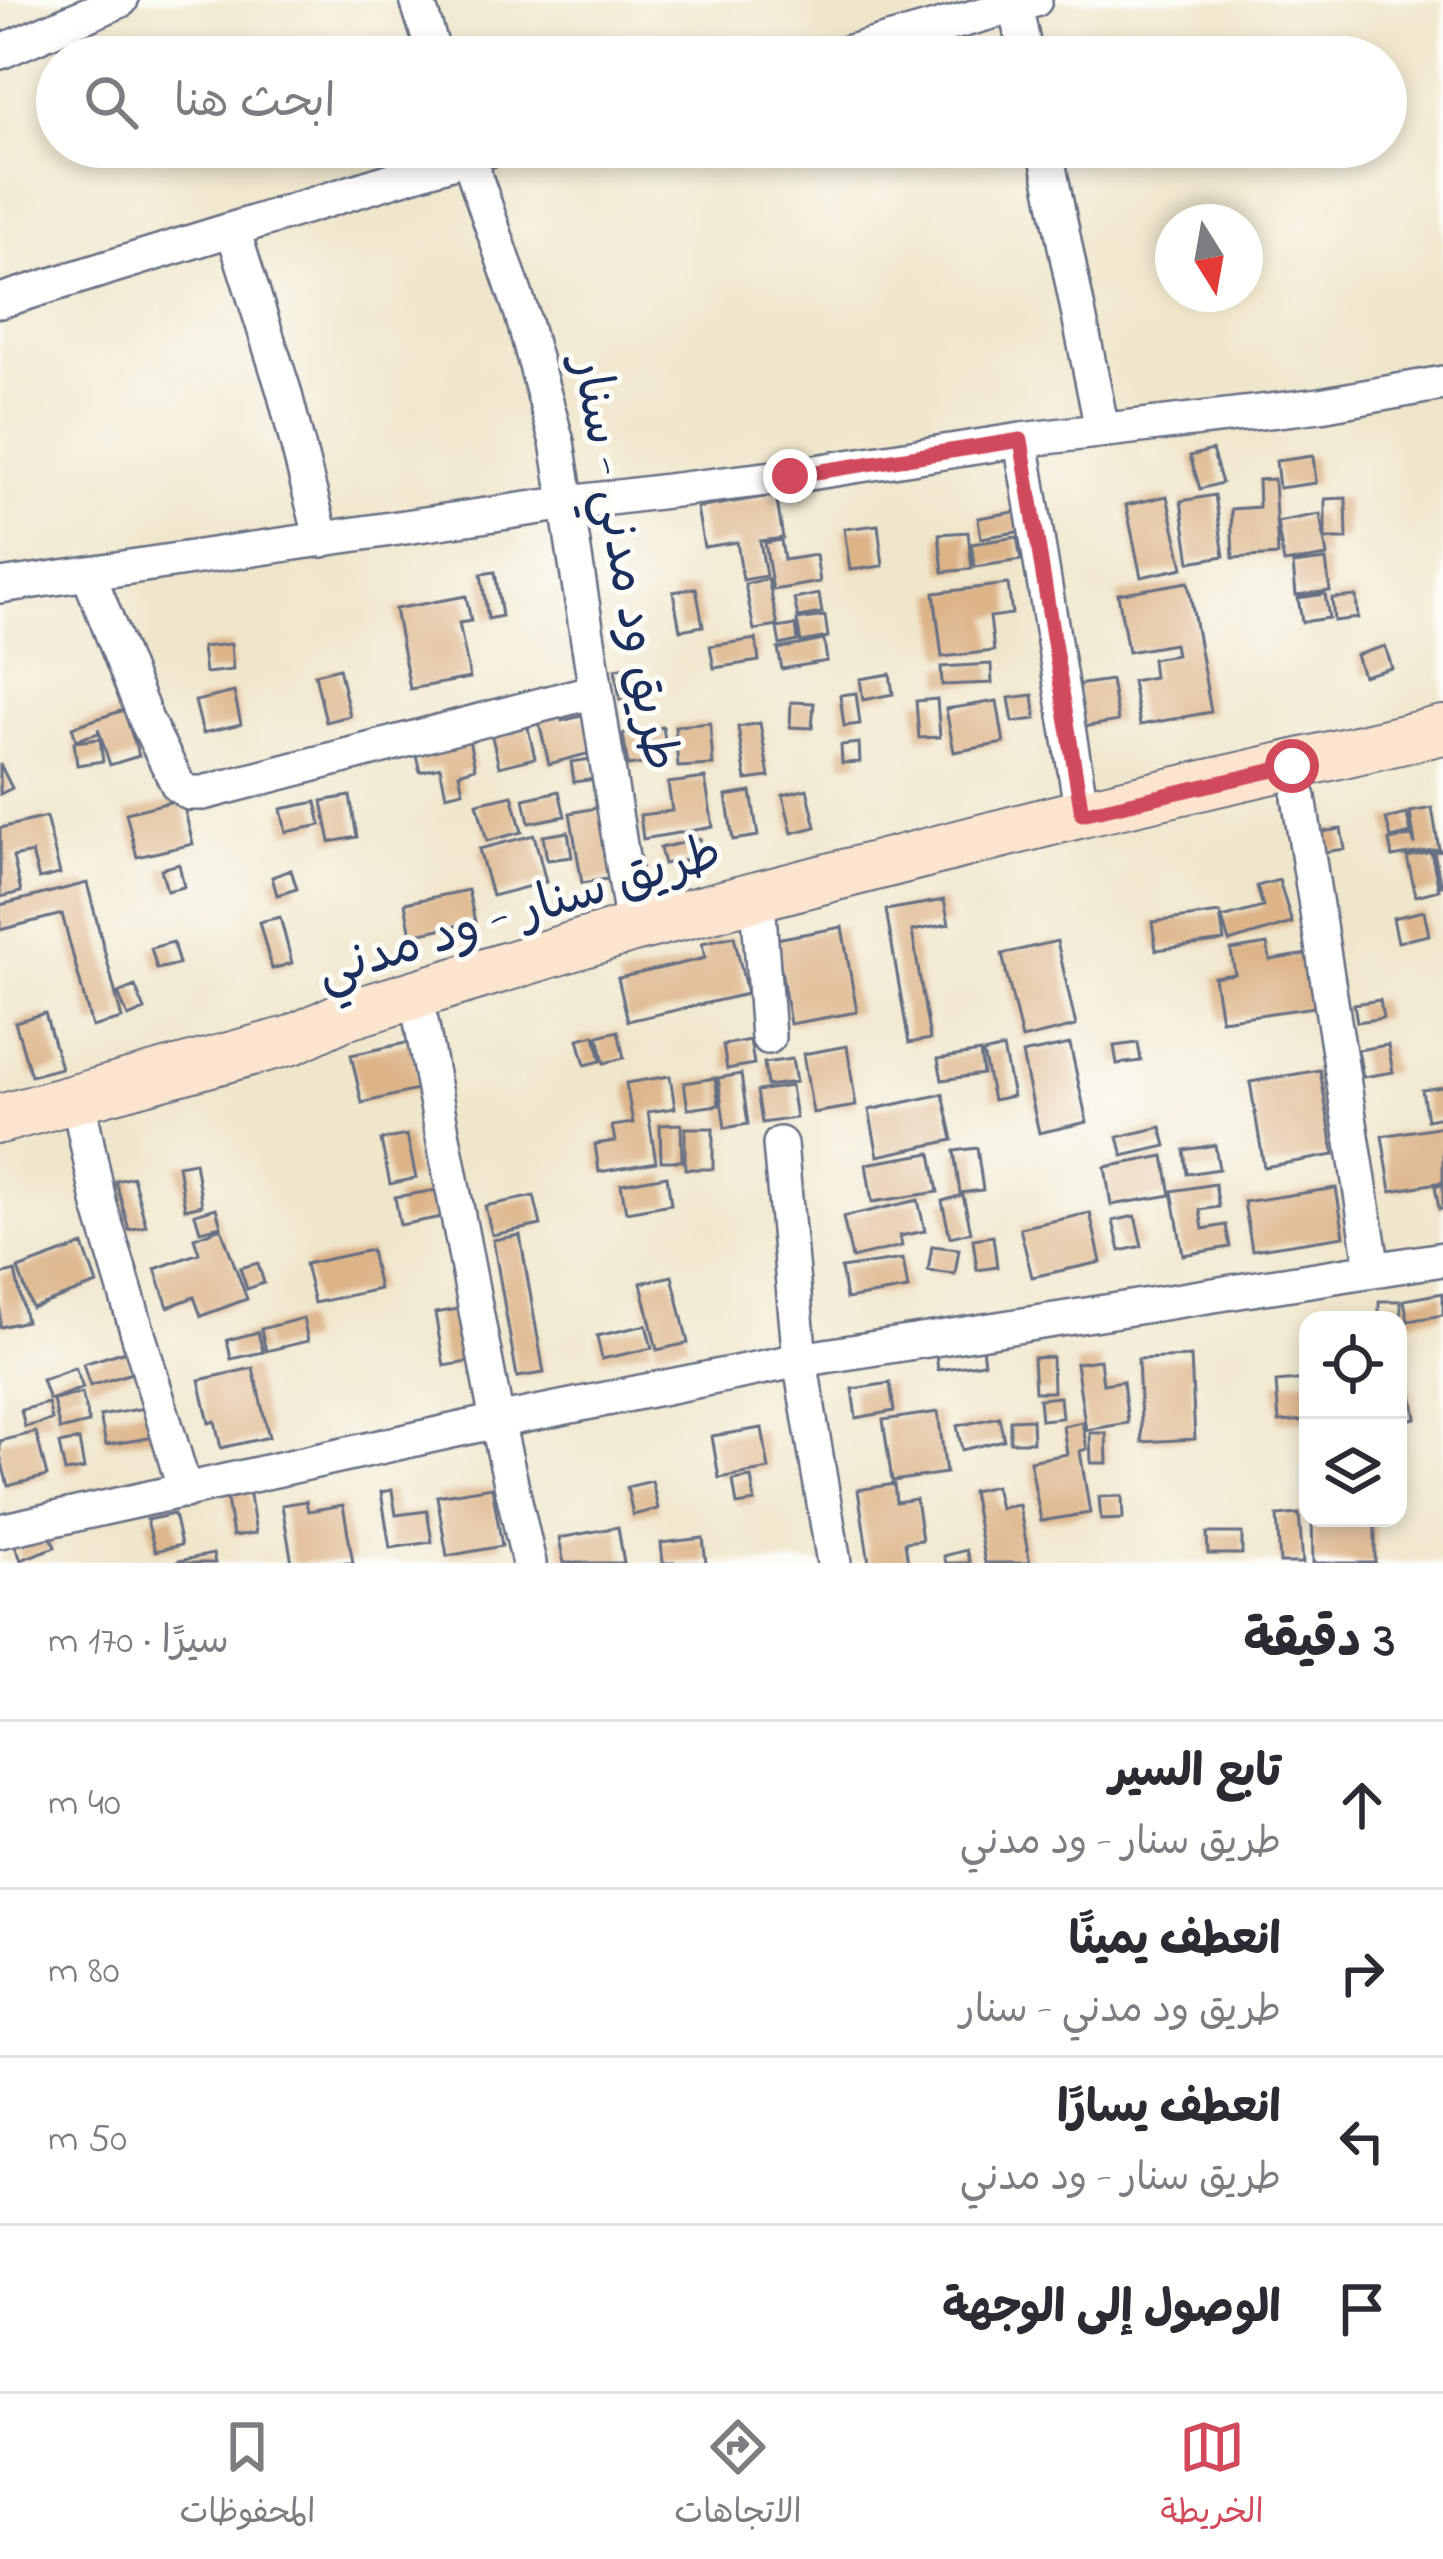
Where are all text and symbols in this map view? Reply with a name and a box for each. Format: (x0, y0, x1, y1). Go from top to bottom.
search box (36, 36, 1407, 168)
icon: search (78, 69, 144, 135)
text: ابحث هنا (174, 71, 336, 137)
north arrow (1155, 204, 1263, 312)
street label: طريق ود مدني - سنار (547, 347, 696, 778)
route end (763, 449, 817, 503)
route start (1265, 739, 1319, 793)
street label: طريق سنار - ود مدني (308, 817, 732, 1013)
map controls (1299, 1311, 1407, 1527)
button: locate (1299, 1311, 1407, 1419)
button: layers (1299, 1419, 1407, 1527)
text: 3 دقيقة (1244, 1605, 1395, 1680)
text: سيرًا · 170 m (48, 1614, 229, 1671)
text: تابع السير (1109, 1741, 1281, 1807)
icon: ahead (1329, 1772, 1395, 1838)
text: 40 m (48, 1776, 121, 1833)
text: طريق سنار - ود مدني (960, 1815, 1281, 1872)
text: انعطف يمينًا (1069, 1909, 1281, 1975)
icon: right (1329, 1940, 1395, 2006)
text: 80 m (48, 1944, 120, 2001)
text: طريق ود مدني - سنار (960, 1983, 1281, 2040)
text: انعطف يسارًا (1057, 2077, 1281, 2143)
icon: left (1329, 2108, 1395, 2174)
text: 50 m (48, 2112, 127, 2169)
text: طريق سنار - ود مدني (960, 2151, 1281, 2208)
icon: arrive (1329, 2276, 1395, 2342)
text: الوصول إلى الوجهة (942, 2277, 1281, 2343)
tab: المحفوظات (179, 2414, 315, 2540)
tab: الاتجاهات (674, 2414, 802, 2540)
tab: الخريطة (1161, 2414, 1264, 2540)

